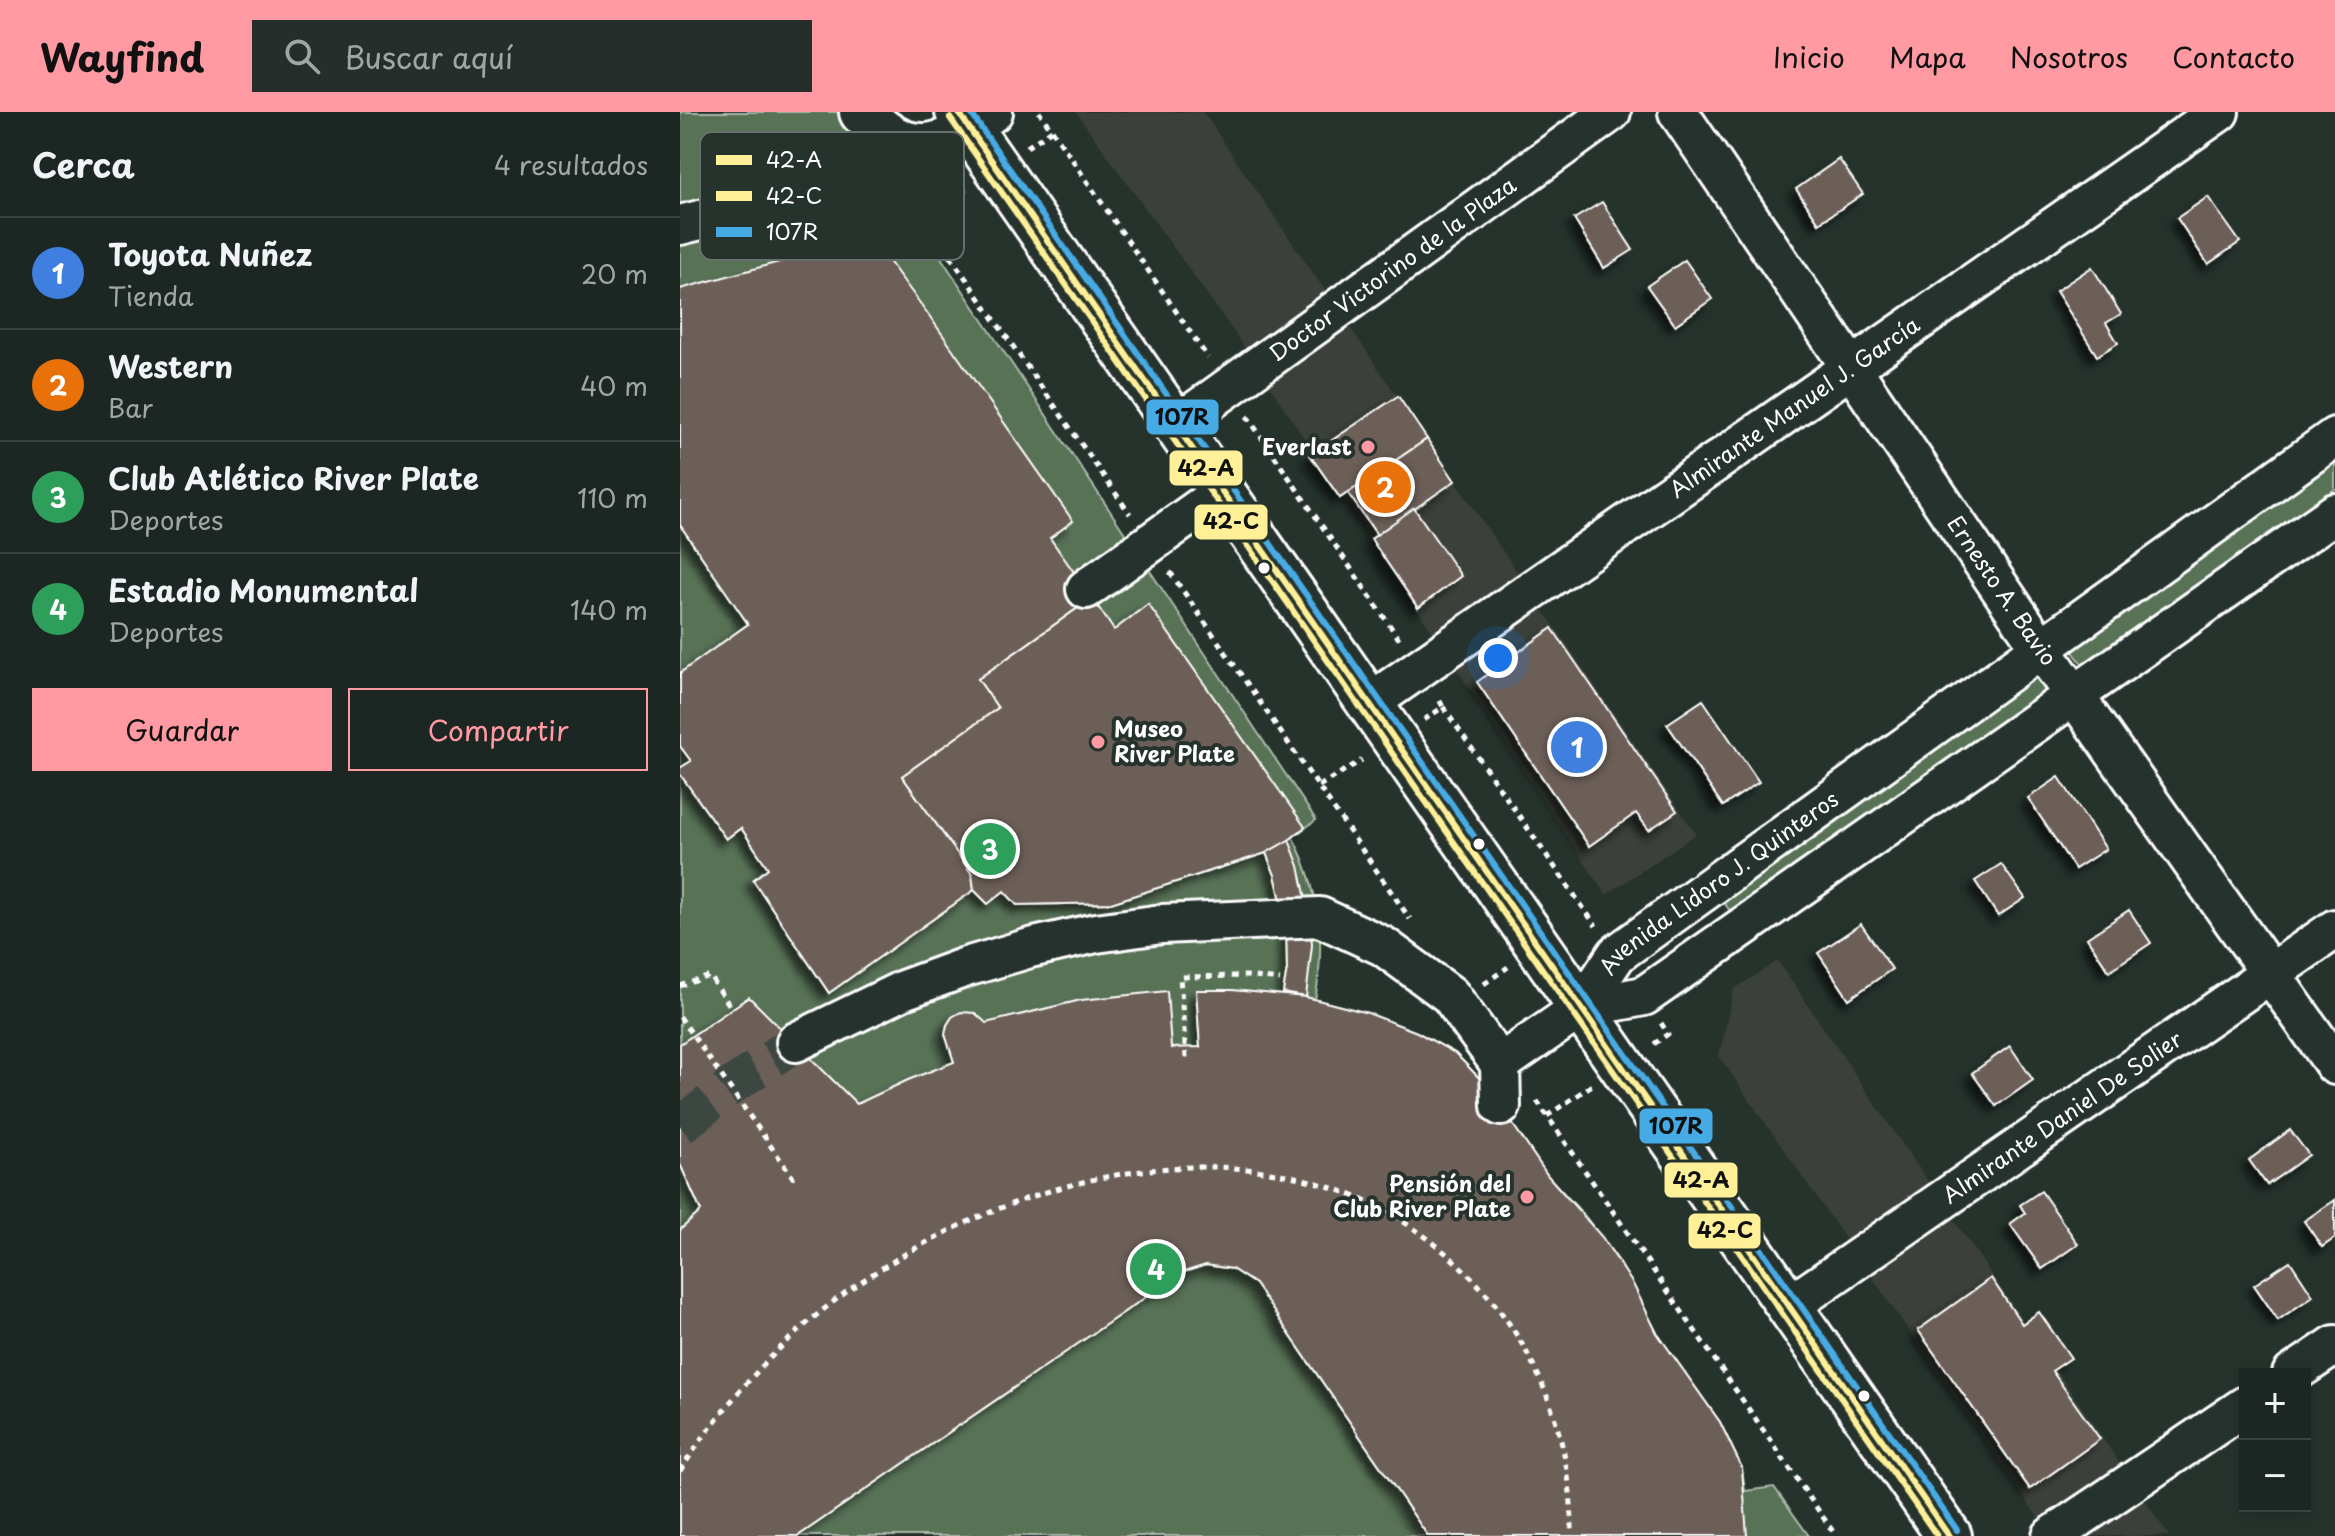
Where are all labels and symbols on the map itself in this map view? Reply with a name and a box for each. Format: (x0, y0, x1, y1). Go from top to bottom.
legend (700, 132, 964, 260)
text: 42-A (766, 142, 822, 175)
street label: Doctor Victorino de la Plaza (1261, 168, 1522, 369)
text: 42-C (766, 178, 823, 211)
text: 107R (766, 214, 819, 247)
street label: Almirante Manuel J. García (1662, 307, 1926, 505)
line badge: 107R (1145, 398, 1220, 436)
text: 107R (1155, 399, 1209, 432)
place label: Everlast (1262, 429, 1352, 462)
marker: Everlast (1359, 438, 1377, 456)
line badge: 42-A (1168, 449, 1244, 487)
text: 42-A (1177, 450, 1235, 483)
pin: 2 (1359, 457, 1411, 517)
line badge: 42-C (1193, 503, 1269, 541)
text: 42-C (1203, 503, 1259, 536)
street label: Ernesto A. Bavio (1941, 508, 2066, 672)
unlabelled marker (1256, 560, 1272, 576)
your location (1478, 638, 1518, 678)
place label: Museo River Plate (1114, 711, 1235, 769)
pin: 1 (1551, 717, 1603, 777)
marker: Museo River Plate (1089, 733, 1107, 751)
street label: Avenida Lidoro J. Quinteros (1590, 782, 1845, 981)
pin: 3 (964, 819, 1016, 879)
unlabelled marker (1471, 836, 1487, 852)
street label: Almirante Daniel De Solier (1935, 1022, 2188, 1210)
line badge: 107R (1638, 1107, 1714, 1145)
text: 107R (1649, 1108, 1703, 1141)
line badge: 42-A (1663, 1161, 1739, 1199)
text: 42-A (1672, 1162, 1730, 1195)
place label: Pensión del Club River Plate (1333, 1166, 1511, 1224)
marker: Pensión del Club River Plate (1518, 1188, 1536, 1206)
line badge: 42-C (1687, 1212, 1762, 1250)
text: 42-C (1697, 1212, 1753, 1245)
pin: 4 (1130, 1239, 1182, 1299)
unlabelled marker (1856, 1388, 1872, 1404)

